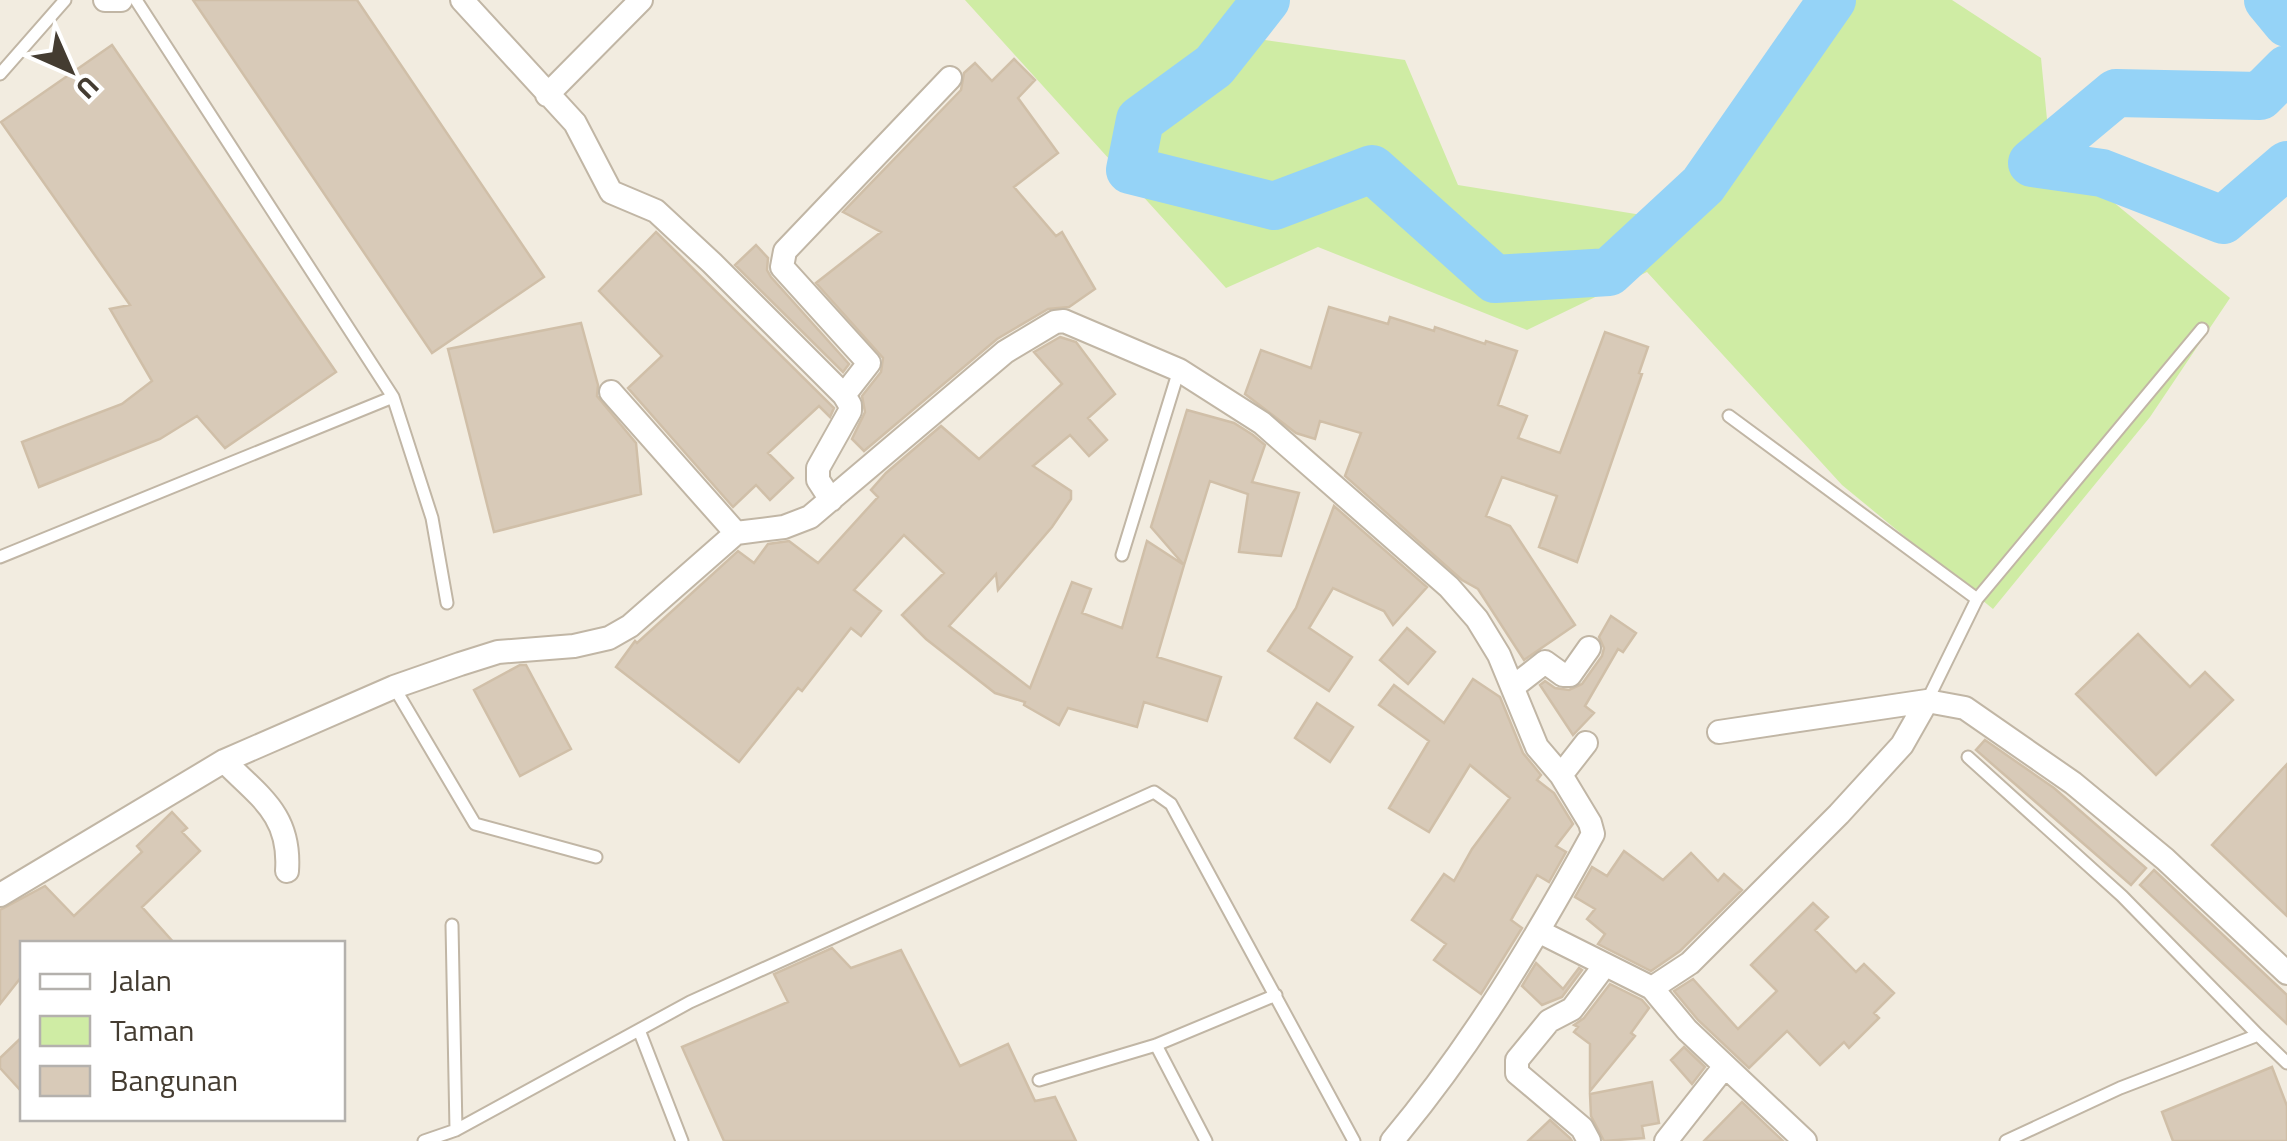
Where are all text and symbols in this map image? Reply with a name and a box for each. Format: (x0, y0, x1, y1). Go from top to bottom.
north arrow (20, 20, 120, 120)
text: U (66, 66, 110, 110)
legend (20, 941, 345, 1121)
text: Jalan (110, 957, 172, 1003)
text: Taman (110, 1007, 194, 1053)
text: Bangunan (110, 1057, 238, 1103)

